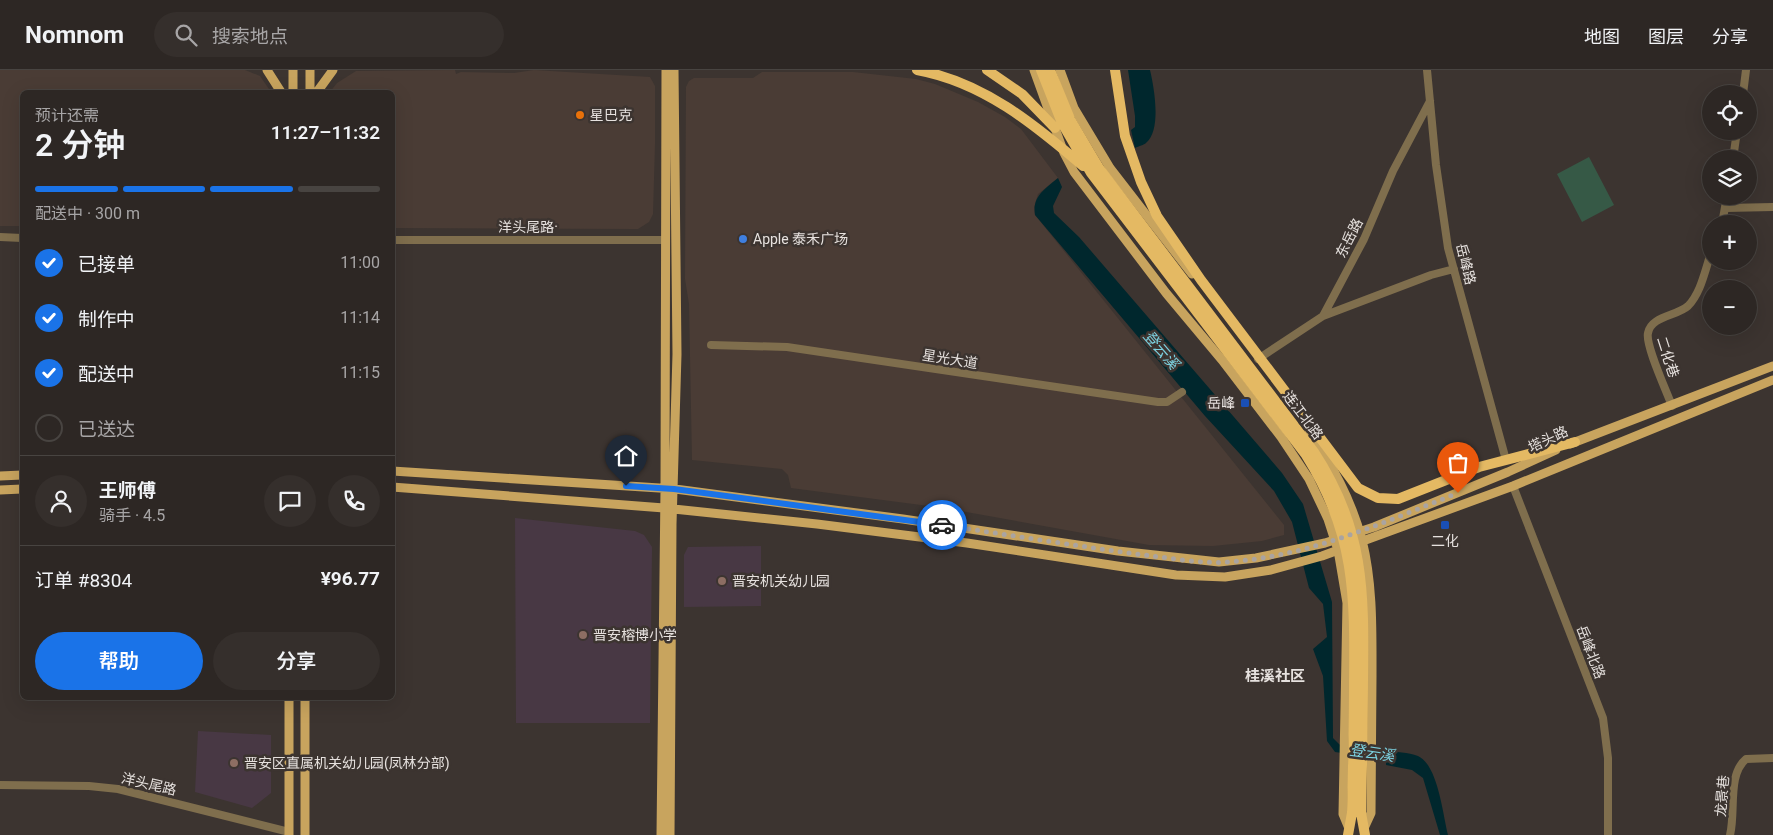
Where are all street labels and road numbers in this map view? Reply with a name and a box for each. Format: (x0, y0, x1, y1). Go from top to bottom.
street label: 东岳路 (1332, 216, 1366, 260)
street label: 洋头尾路· (498, 219, 558, 235)
street label: 岳峰路 (1453, 242, 1479, 286)
street label: 二化巷 (1654, 335, 1682, 379)
street label: 星光大道 (921, 347, 979, 371)
street label: 连江北路 (1280, 388, 1326, 442)
street label: 塔头路 (1526, 423, 1570, 455)
street label: 岳峰北路 (1573, 623, 1609, 681)
street label: 洋头尾路 (120, 770, 178, 798)
street label: 龙景巷 (1712, 774, 1732, 818)

